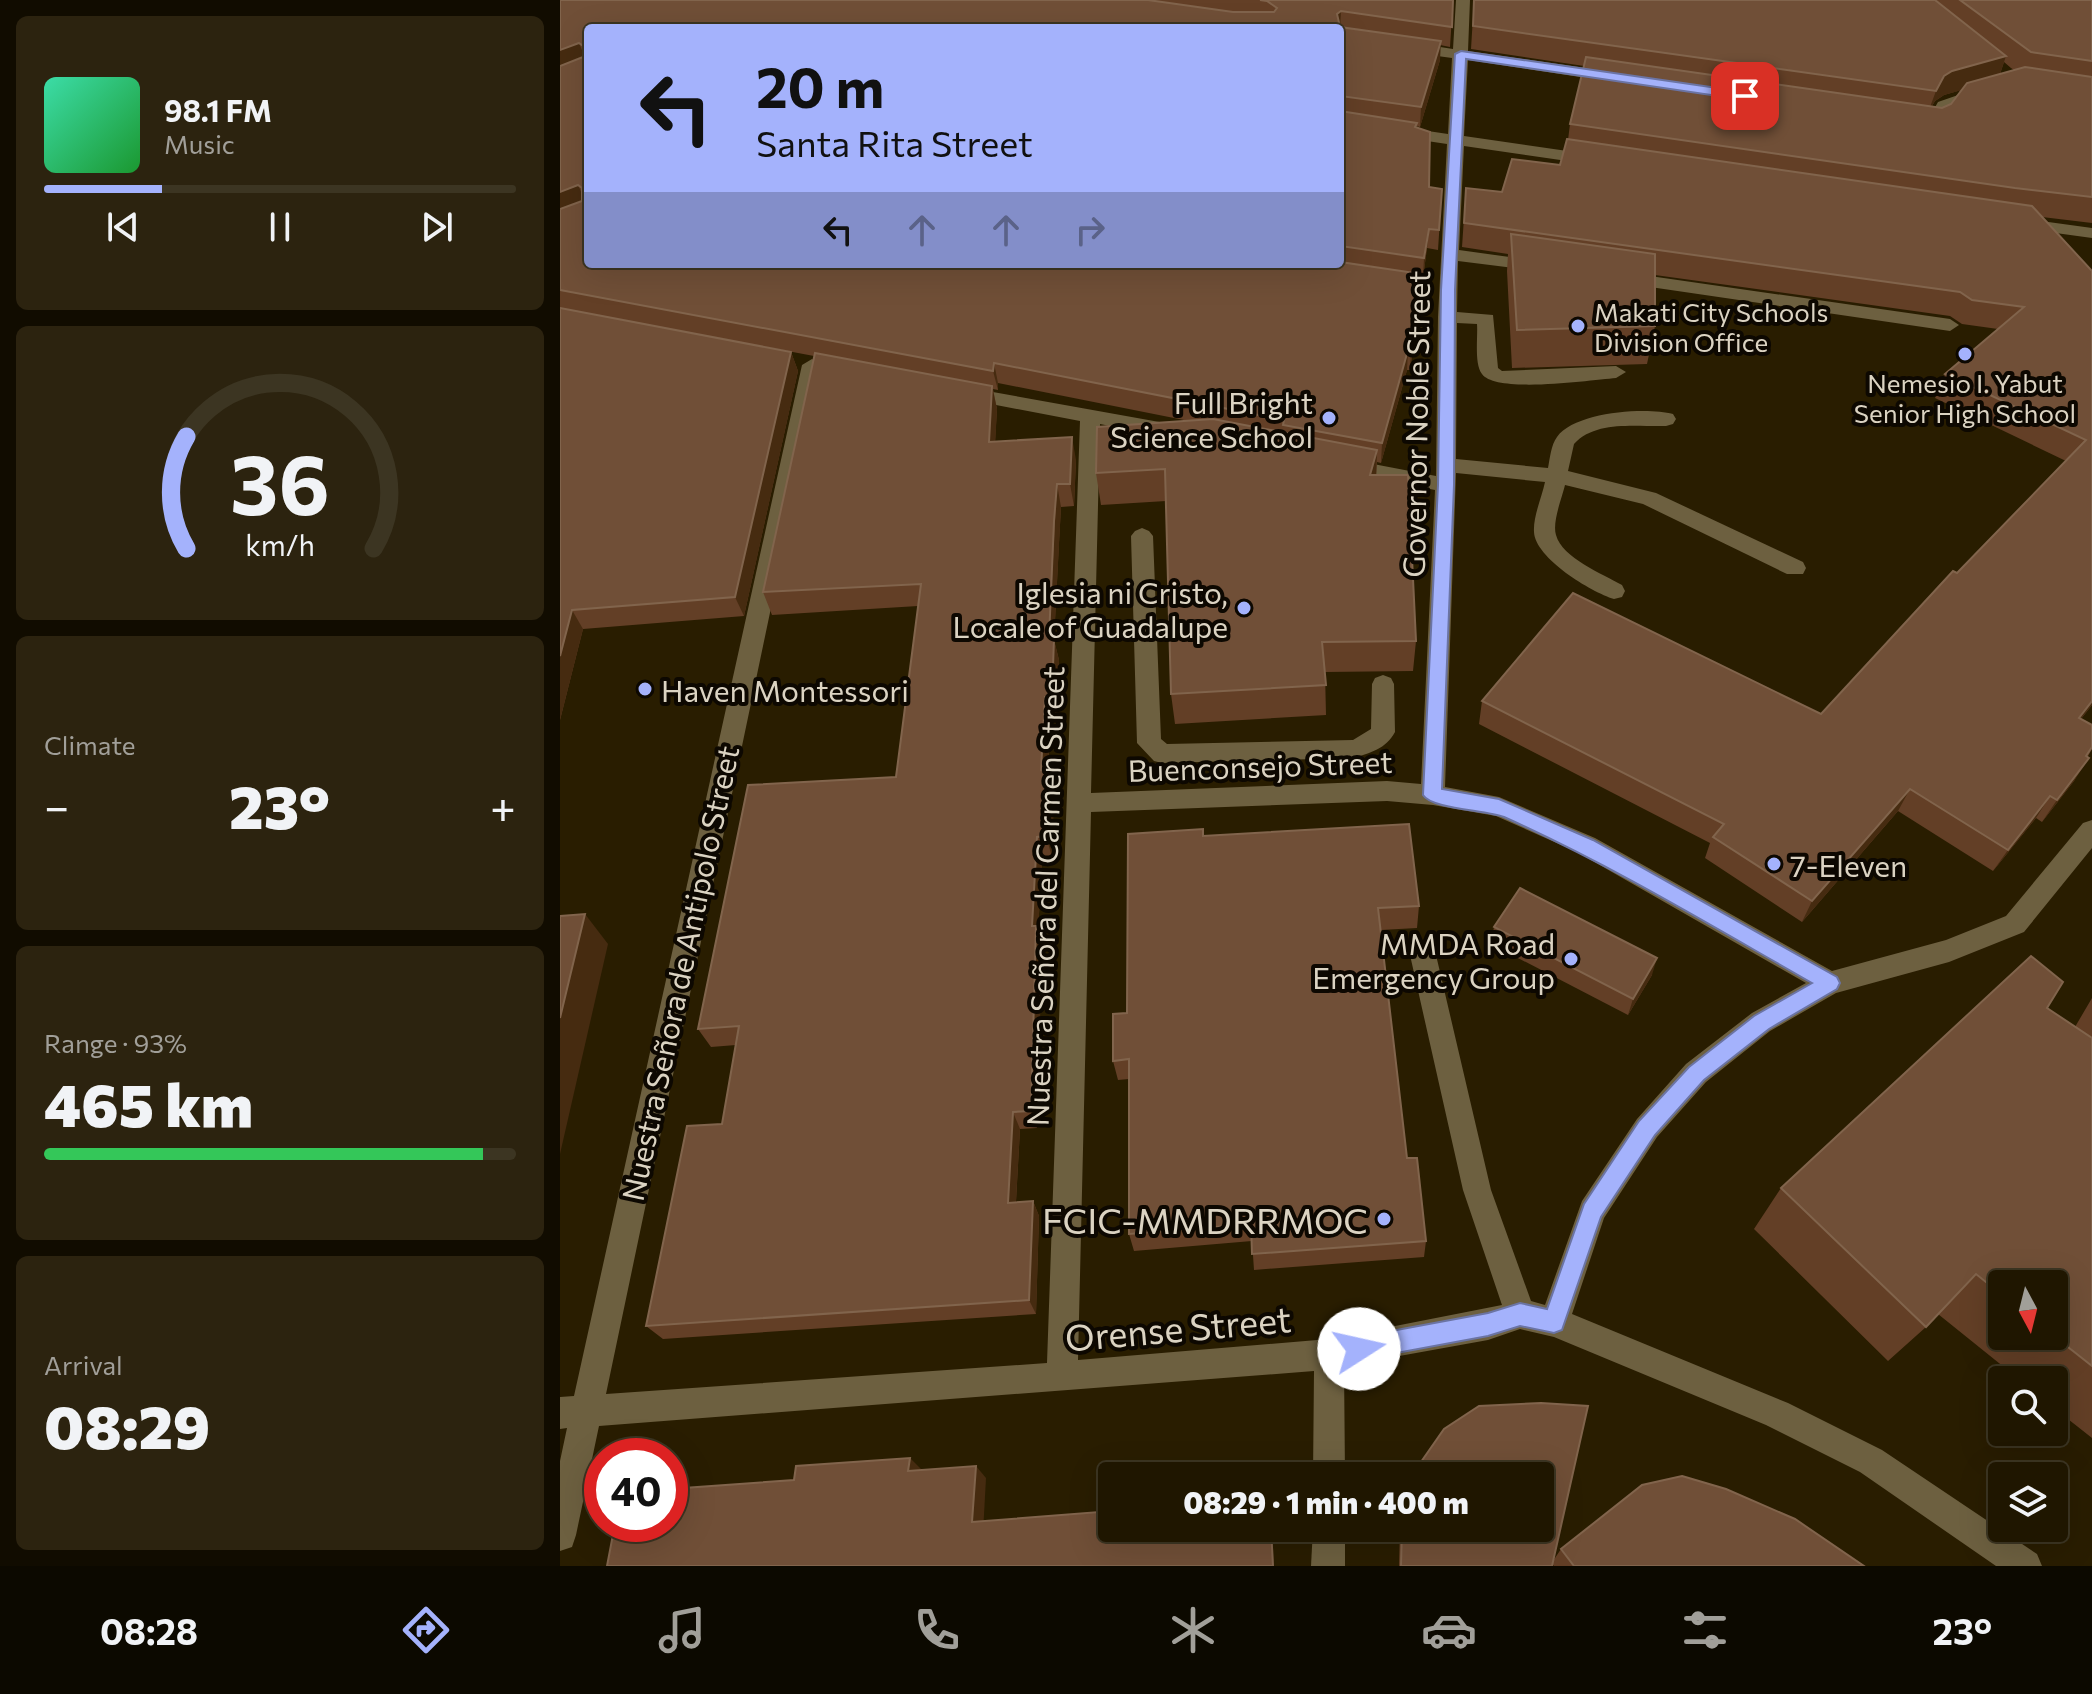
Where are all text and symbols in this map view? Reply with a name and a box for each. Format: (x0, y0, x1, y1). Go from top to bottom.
text: 20 m (756, 51, 884, 120)
icon: left (624, 56, 728, 160)
pin (1711, 62, 1779, 130)
icon: arrive (1723, 74, 1767, 118)
text: 98.1 FM (164, 91, 272, 128)
text: Santa Rita Street (756, 120, 1033, 164)
text: Music (164, 128, 235, 159)
icon: previous (101, 205, 145, 249)
icon: pause (258, 205, 302, 249)
icon: next (415, 205, 459, 249)
icon: left (816, 208, 860, 252)
icon: ahead (900, 208, 944, 252)
icon: ahead (984, 208, 1028, 252)
icon: right (1068, 208, 1112, 252)
street label: Governor Noble Street (1394, 270, 1436, 578)
place label: Makati City Schools Division Office (1594, 296, 1828, 357)
marker: Makati City Schools Division Office (1569, 317, 1587, 335)
marker: Nemesio I. Yabut Senior High School (1956, 345, 1974, 363)
place label: Nemesio I. Yabut Senior High School (1854, 367, 2076, 428)
place label: Full Bright Science School (1110, 383, 1313, 454)
marker: Full Bright Science School (1320, 409, 1338, 427)
text: 36 (230, 430, 330, 532)
text: km/h (245, 527, 315, 562)
place label: Iglesia ni Cristo, Locale of Guadalupe (952, 573, 1228, 644)
marker: Iglesia ni Cristo, Locale of Guadalupe (1235, 599, 1253, 617)
street label: Nuestra Señora del Carmen Street (1017, 665, 1071, 1127)
place label: Haven Montessori (661, 671, 909, 708)
marker: Haven Montessori (636, 680, 654, 698)
text: Climate (44, 729, 136, 760)
street label: Nuestra Señora de Antipolo Street (613, 742, 745, 1204)
street label: Buenconsejo Street (1127, 742, 1393, 788)
text: 23° (229, 768, 330, 841)
text: − (44, 778, 69, 832)
text: + (490, 778, 516, 832)
place label: 7-Eleven (1790, 846, 1907, 883)
marker: 7-Eleven (1765, 855, 1783, 873)
place label: MMDA Road Emergency Group (1312, 924, 1555, 995)
marker: MMDA Road Emergency Group (1562, 950, 1580, 968)
text: Range · 93% (44, 1027, 187, 1058)
text: 465 km (44, 1066, 253, 1139)
place label: FCIC-MMDRRMOC (1042, 1197, 1368, 1241)
marker: FCIC-MMDRRMOC (1375, 1210, 1393, 1228)
north arrow (1988, 1270, 2068, 1350)
map controls (1988, 1270, 2068, 1542)
street label: Orense Street (1063, 1295, 1293, 1359)
position arrow (1317, 1307, 1401, 1391)
text: Arrival (44, 1349, 123, 1380)
button: search (1988, 1366, 2068, 1446)
text: 08:29 (44, 1388, 210, 1461)
speed limit sign: 40 (584, 1438, 688, 1542)
button: layers (1988, 1462, 2068, 1542)
text: 08:29 · 1 min · 400 m (1183, 1483, 1469, 1520)
icon: directions (398, 1602, 454, 1658)
icon: music (654, 1602, 710, 1658)
icon: phone (909, 1602, 965, 1658)
icon: climate (1165, 1602, 1221, 1658)
icon: car (1421, 1602, 1477, 1658)
icon: filters (1677, 1602, 1733, 1658)
text: 08:28 (100, 1608, 198, 1652)
text: 23° (1933, 1608, 1992, 1652)

